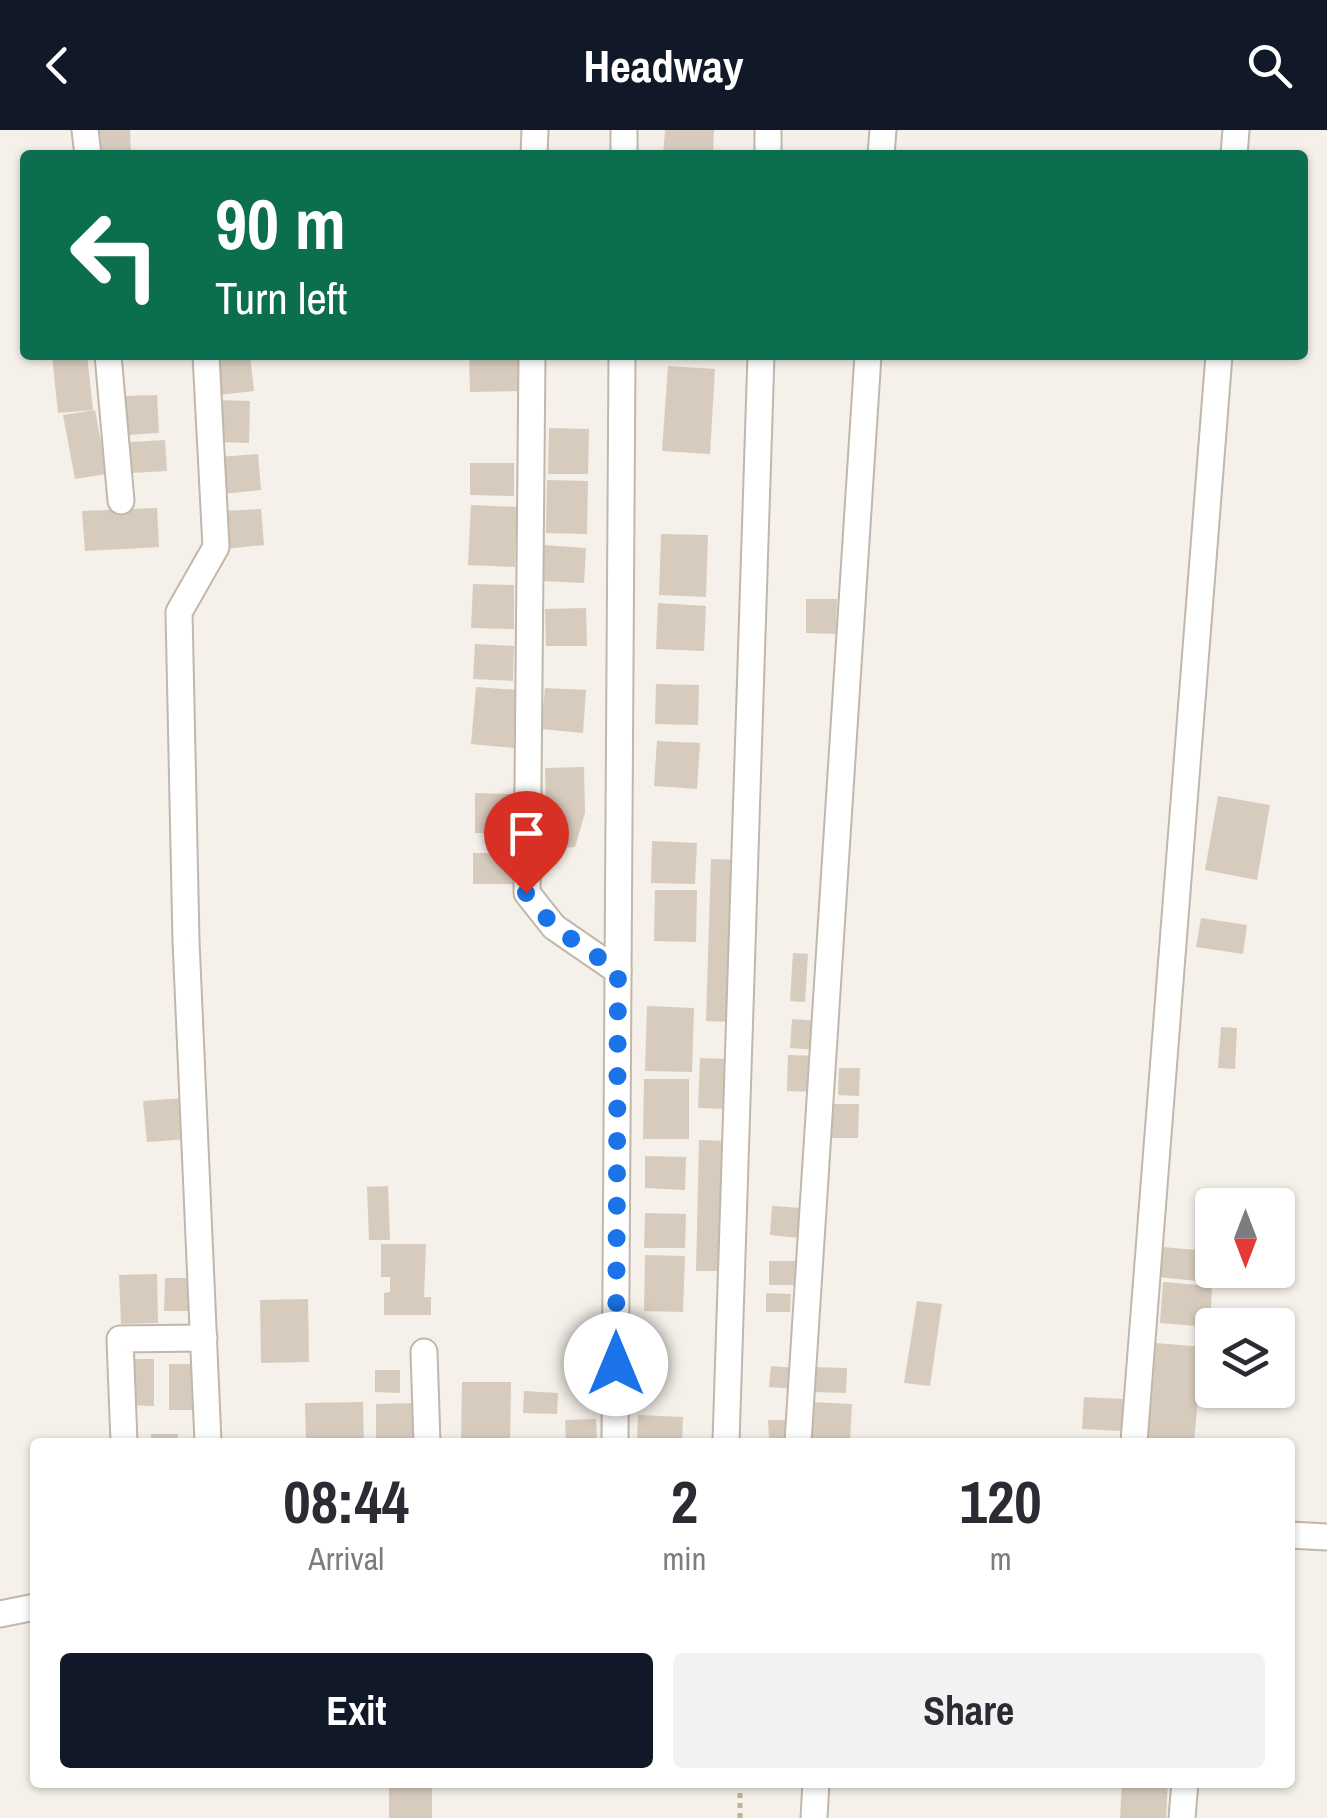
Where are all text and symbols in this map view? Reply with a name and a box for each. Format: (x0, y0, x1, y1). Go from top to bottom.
text: Headway (584, 35, 743, 96)
icon: back (30, 38, 85, 93)
icon: search (1242, 38, 1297, 93)
text: 90 m (215, 177, 346, 271)
icon: left (50, 190, 180, 320)
text: Turn left (215, 267, 347, 328)
pin (484, 791, 569, 894)
icon: arrive (499, 806, 554, 861)
north arrow (1195, 1188, 1295, 1288)
map controls (1195, 1188, 1295, 1408)
button: layers (1195, 1308, 1295, 1408)
position arrow (564, 1312, 668, 1416)
text: 08:44 (283, 1461, 409, 1542)
text: 2 (671, 1461, 698, 1542)
text: 120 (960, 1461, 1042, 1542)
text: Arrival (308, 1537, 384, 1580)
text: min (662, 1537, 706, 1580)
text: m (990, 1537, 1012, 1580)
button: Exit (60, 1653, 653, 1768)
button: Share (673, 1653, 1265, 1768)

